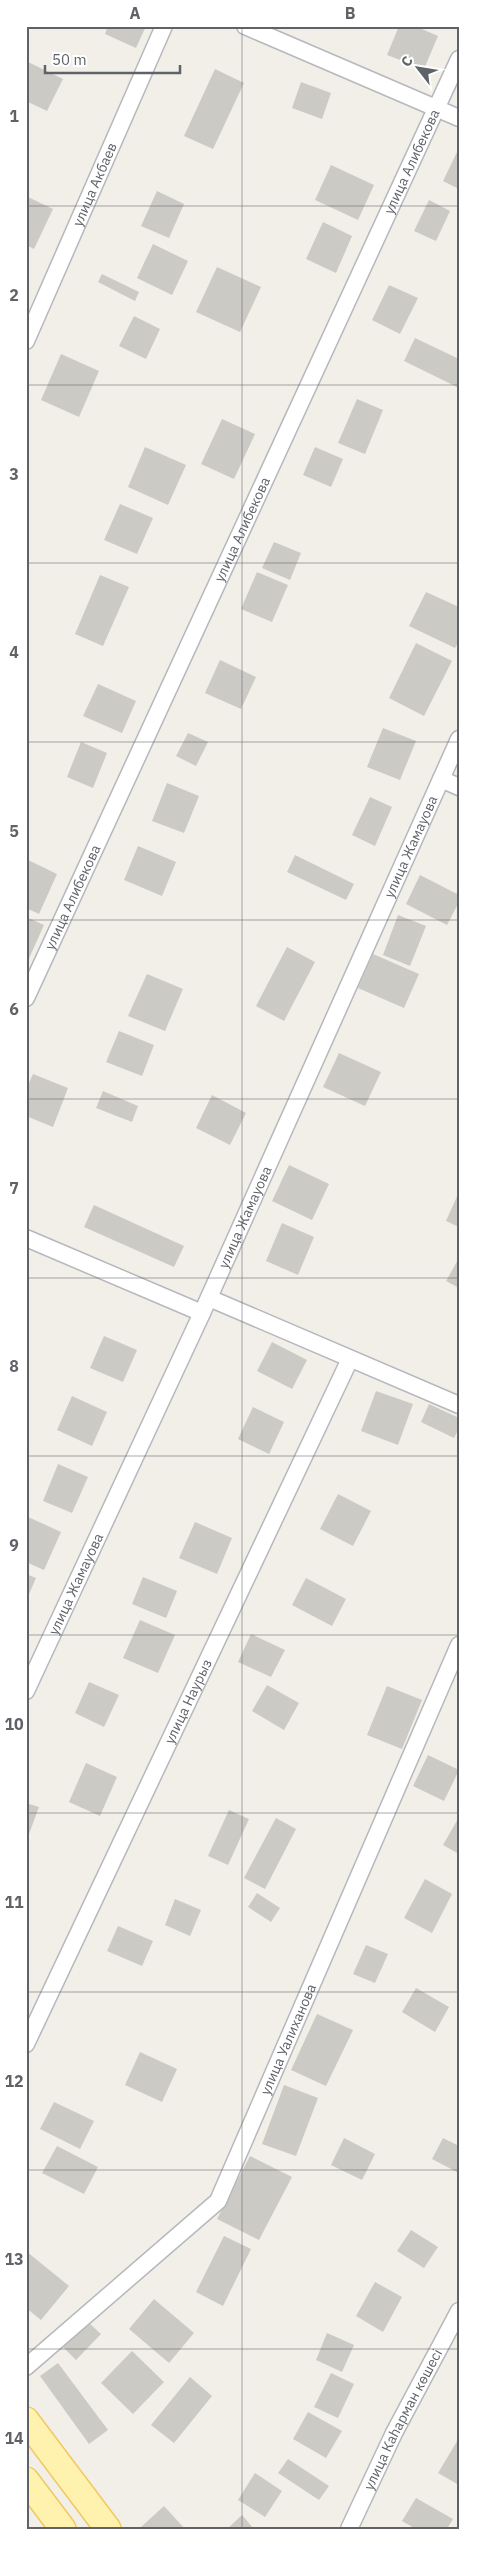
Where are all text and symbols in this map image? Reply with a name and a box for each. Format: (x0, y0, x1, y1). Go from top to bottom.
text: A (130, 3, 141, 23)
text: B (345, 3, 356, 23)
scale bar (45, 42, 180, 74)
north arrow (392, 42, 442, 92)
text: 50 m (52, 50, 87, 69)
text: С (397, 53, 417, 70)
text: 1 (9, 106, 19, 126)
street label: улица Алибекова (380, 106, 444, 217)
street label: улица Акбаев (68, 140, 121, 229)
text: 2 (9, 285, 19, 305)
text: 3 (9, 464, 19, 484)
street label: улица Алибекова (210, 474, 274, 585)
text: 4 (9, 642, 19, 662)
street label: улица Жамауова (380, 792, 442, 901)
text: 5 (9, 821, 19, 841)
street label: улица Алибекова (41, 841, 105, 953)
text: 6 (9, 999, 19, 1019)
street label: улица Жамауова (214, 1163, 276, 1271)
text: 7 (9, 1178, 19, 1198)
text: 8 (9, 1356, 19, 1376)
street label: улица Жамауова (44, 1530, 107, 1638)
text: 9 (9, 1535, 19, 1555)
street label: улица Наурыз (160, 1656, 216, 1747)
text: 10 (4, 1714, 24, 1734)
text: 11 (4, 1892, 24, 1912)
street label: улица Уалиханова (256, 1981, 320, 2098)
text: 12 (4, 2071, 24, 2091)
text: 13 (4, 2249, 24, 2269)
street label: улица Каһарман көшесі (360, 2346, 446, 2493)
text: 14 (4, 2428, 24, 2448)

